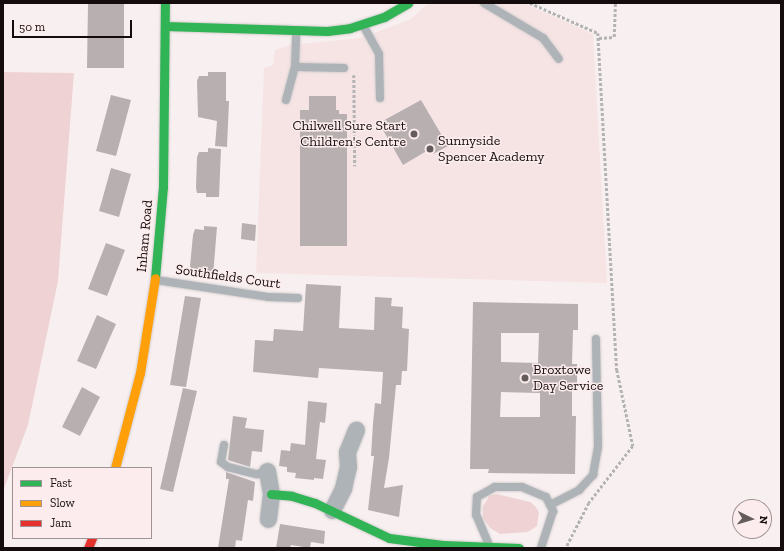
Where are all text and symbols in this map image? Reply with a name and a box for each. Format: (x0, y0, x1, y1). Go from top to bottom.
scale bar (14, 12, 134, 38)
text: 50 m (19, 20, 45, 34)
place label: Chilwell Sure Start Children's Centre (292, 118, 406, 150)
marker: Chilwell Sure Start Children's Centre (409, 129, 419, 139)
place label: Sunnyside Spencer Academy (438, 133, 545, 166)
marker: Sunnyside Spencer Academy (425, 144, 435, 154)
street label: Inham Road (133, 199, 157, 273)
street label: Southfields Court (174, 261, 282, 293)
place label: Broxtowe Day Service (533, 362, 604, 394)
marker: Broxtowe Day Service (520, 373, 530, 383)
legend (12, 467, 152, 539)
text: Fast (50, 476, 72, 490)
text: Slow (50, 496, 75, 510)
north arrow (732, 499, 772, 539)
text: N (757, 515, 770, 525)
text: Jam (50, 516, 71, 530)

